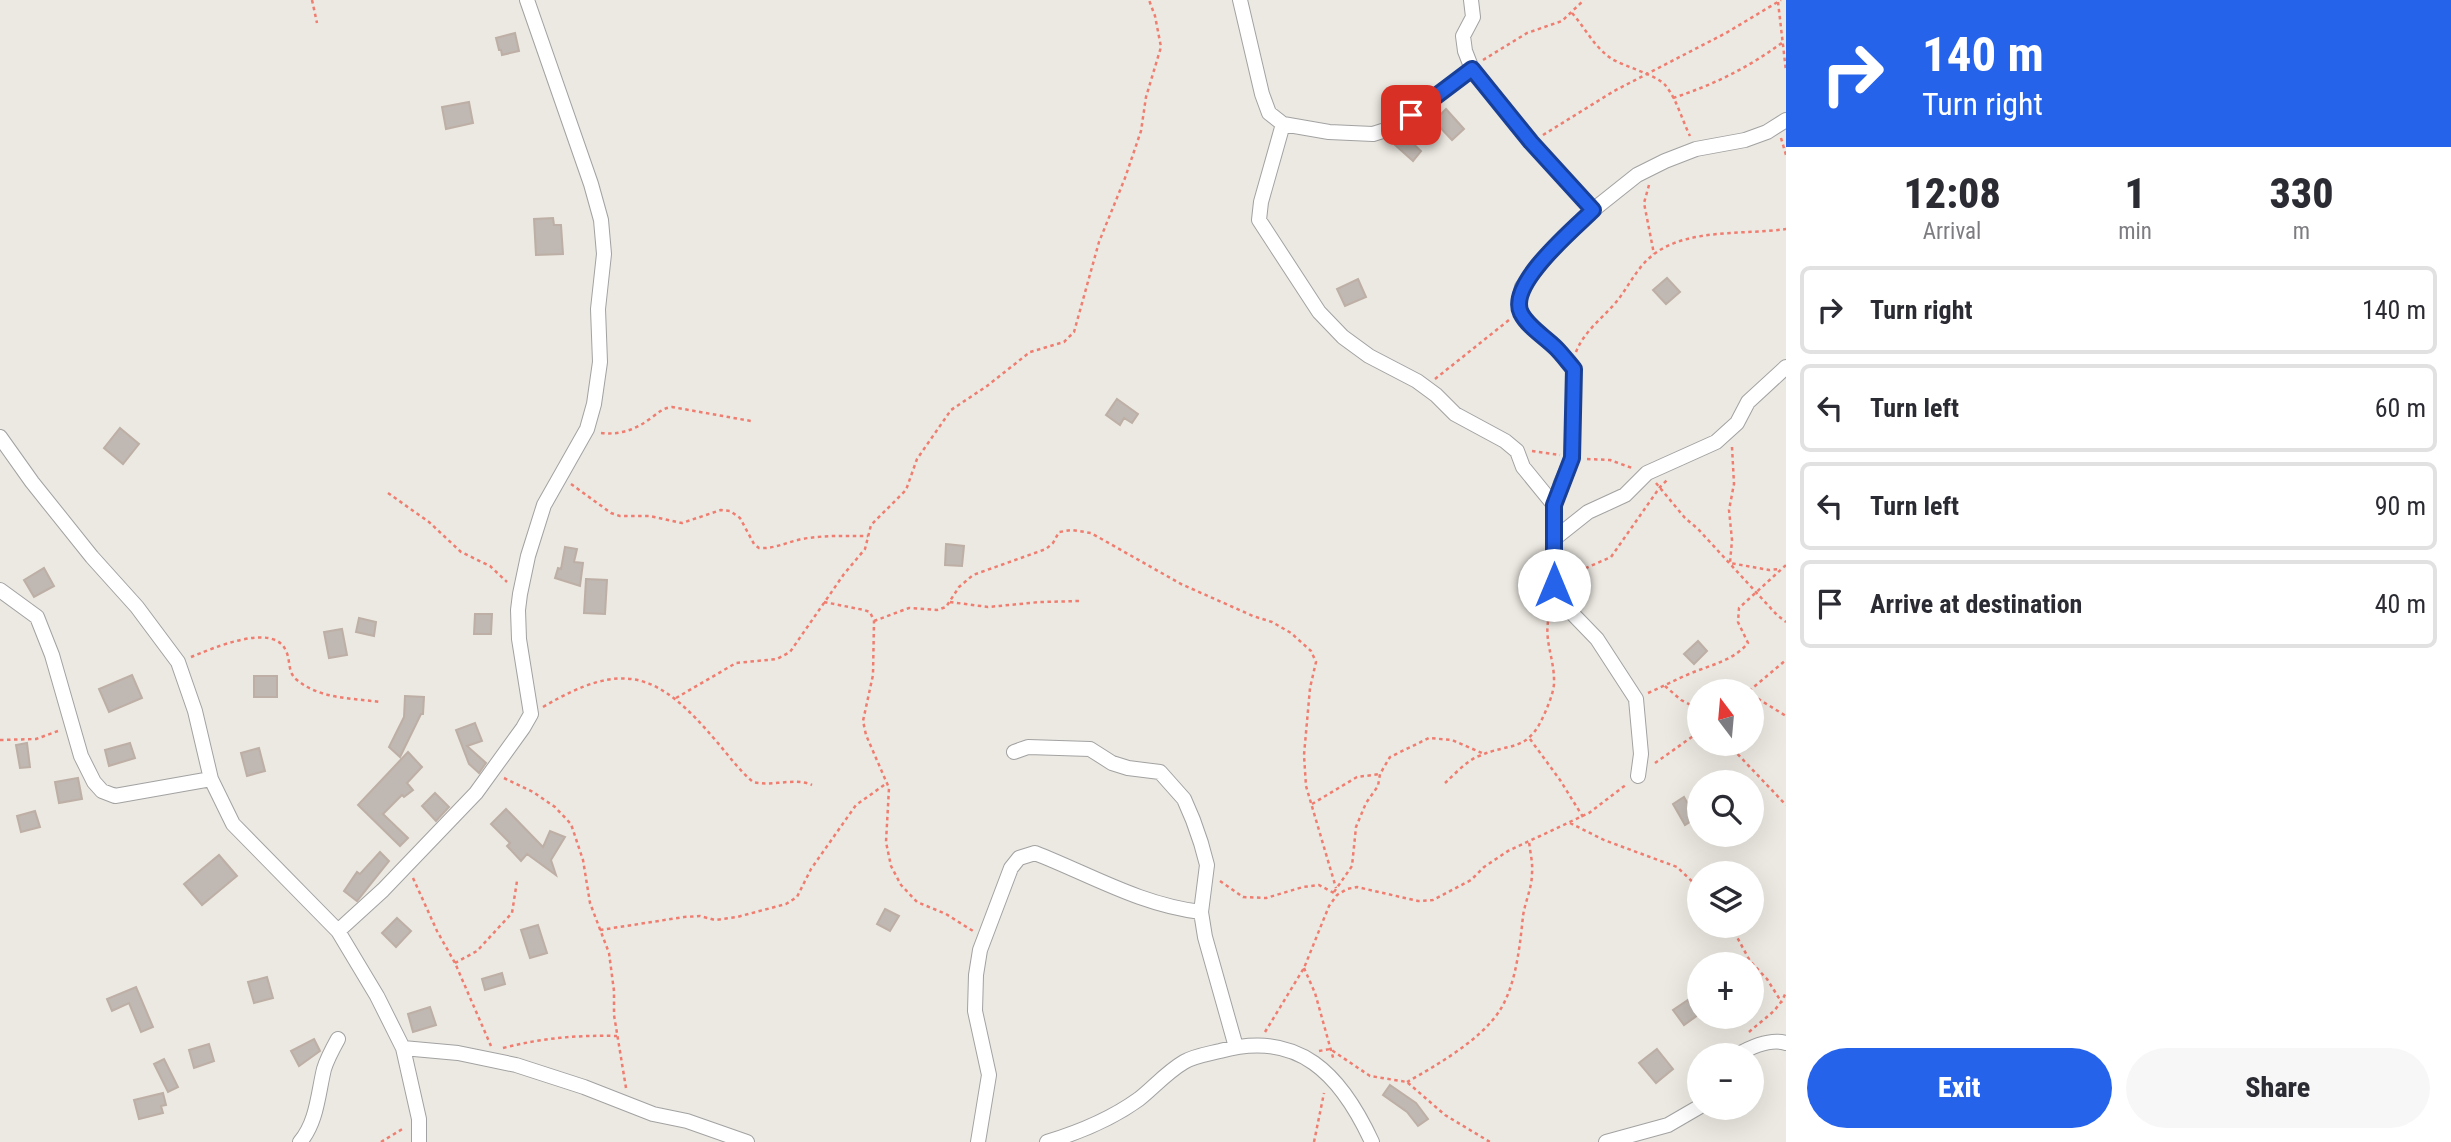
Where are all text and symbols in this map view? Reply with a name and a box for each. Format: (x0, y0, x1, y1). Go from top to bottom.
text: 140 m (1922, 26, 2044, 83)
icon: right (1807, 28, 1898, 119)
pin (1381, 85, 1441, 145)
text: Turn right (1922, 85, 2043, 123)
icon: arrive (1392, 96, 1430, 134)
text: 12:08 (1903, 169, 2001, 218)
text: 1 (2124, 169, 2146, 218)
text: 330 (2269, 169, 2334, 218)
text: Arrival (1923, 218, 1981, 245)
text: min (2118, 218, 2152, 245)
text: m (2293, 218, 2310, 245)
icon: right (1811, 291, 1849, 329)
text: Turn right (1870, 295, 1972, 325)
text: 140 m (2362, 295, 2426, 325)
icon: left (1811, 389, 1849, 427)
text: Turn left (1870, 393, 1959, 423)
text: 60 m (2375, 393, 2426, 423)
icon: left (1811, 487, 1849, 525)
text: Turn left (1870, 491, 1959, 521)
text: 90 m (2375, 491, 2426, 521)
position arrow (1517, 548, 1591, 622)
icon: arrive (1811, 585, 1849, 623)
text: Arrive at destination (1870, 589, 2082, 619)
text: 40 m (2375, 589, 2426, 619)
north arrow (1687, 679, 1764, 756)
map controls (1687, 679, 1764, 1120)
button: search (1687, 770, 1764, 847)
button: layers (1687, 861, 1764, 938)
button: + (1687, 952, 1764, 1029)
button: − (1687, 1043, 1764, 1120)
button: Exit (1807, 1048, 2112, 1128)
button: Share (2126, 1048, 2430, 1128)

